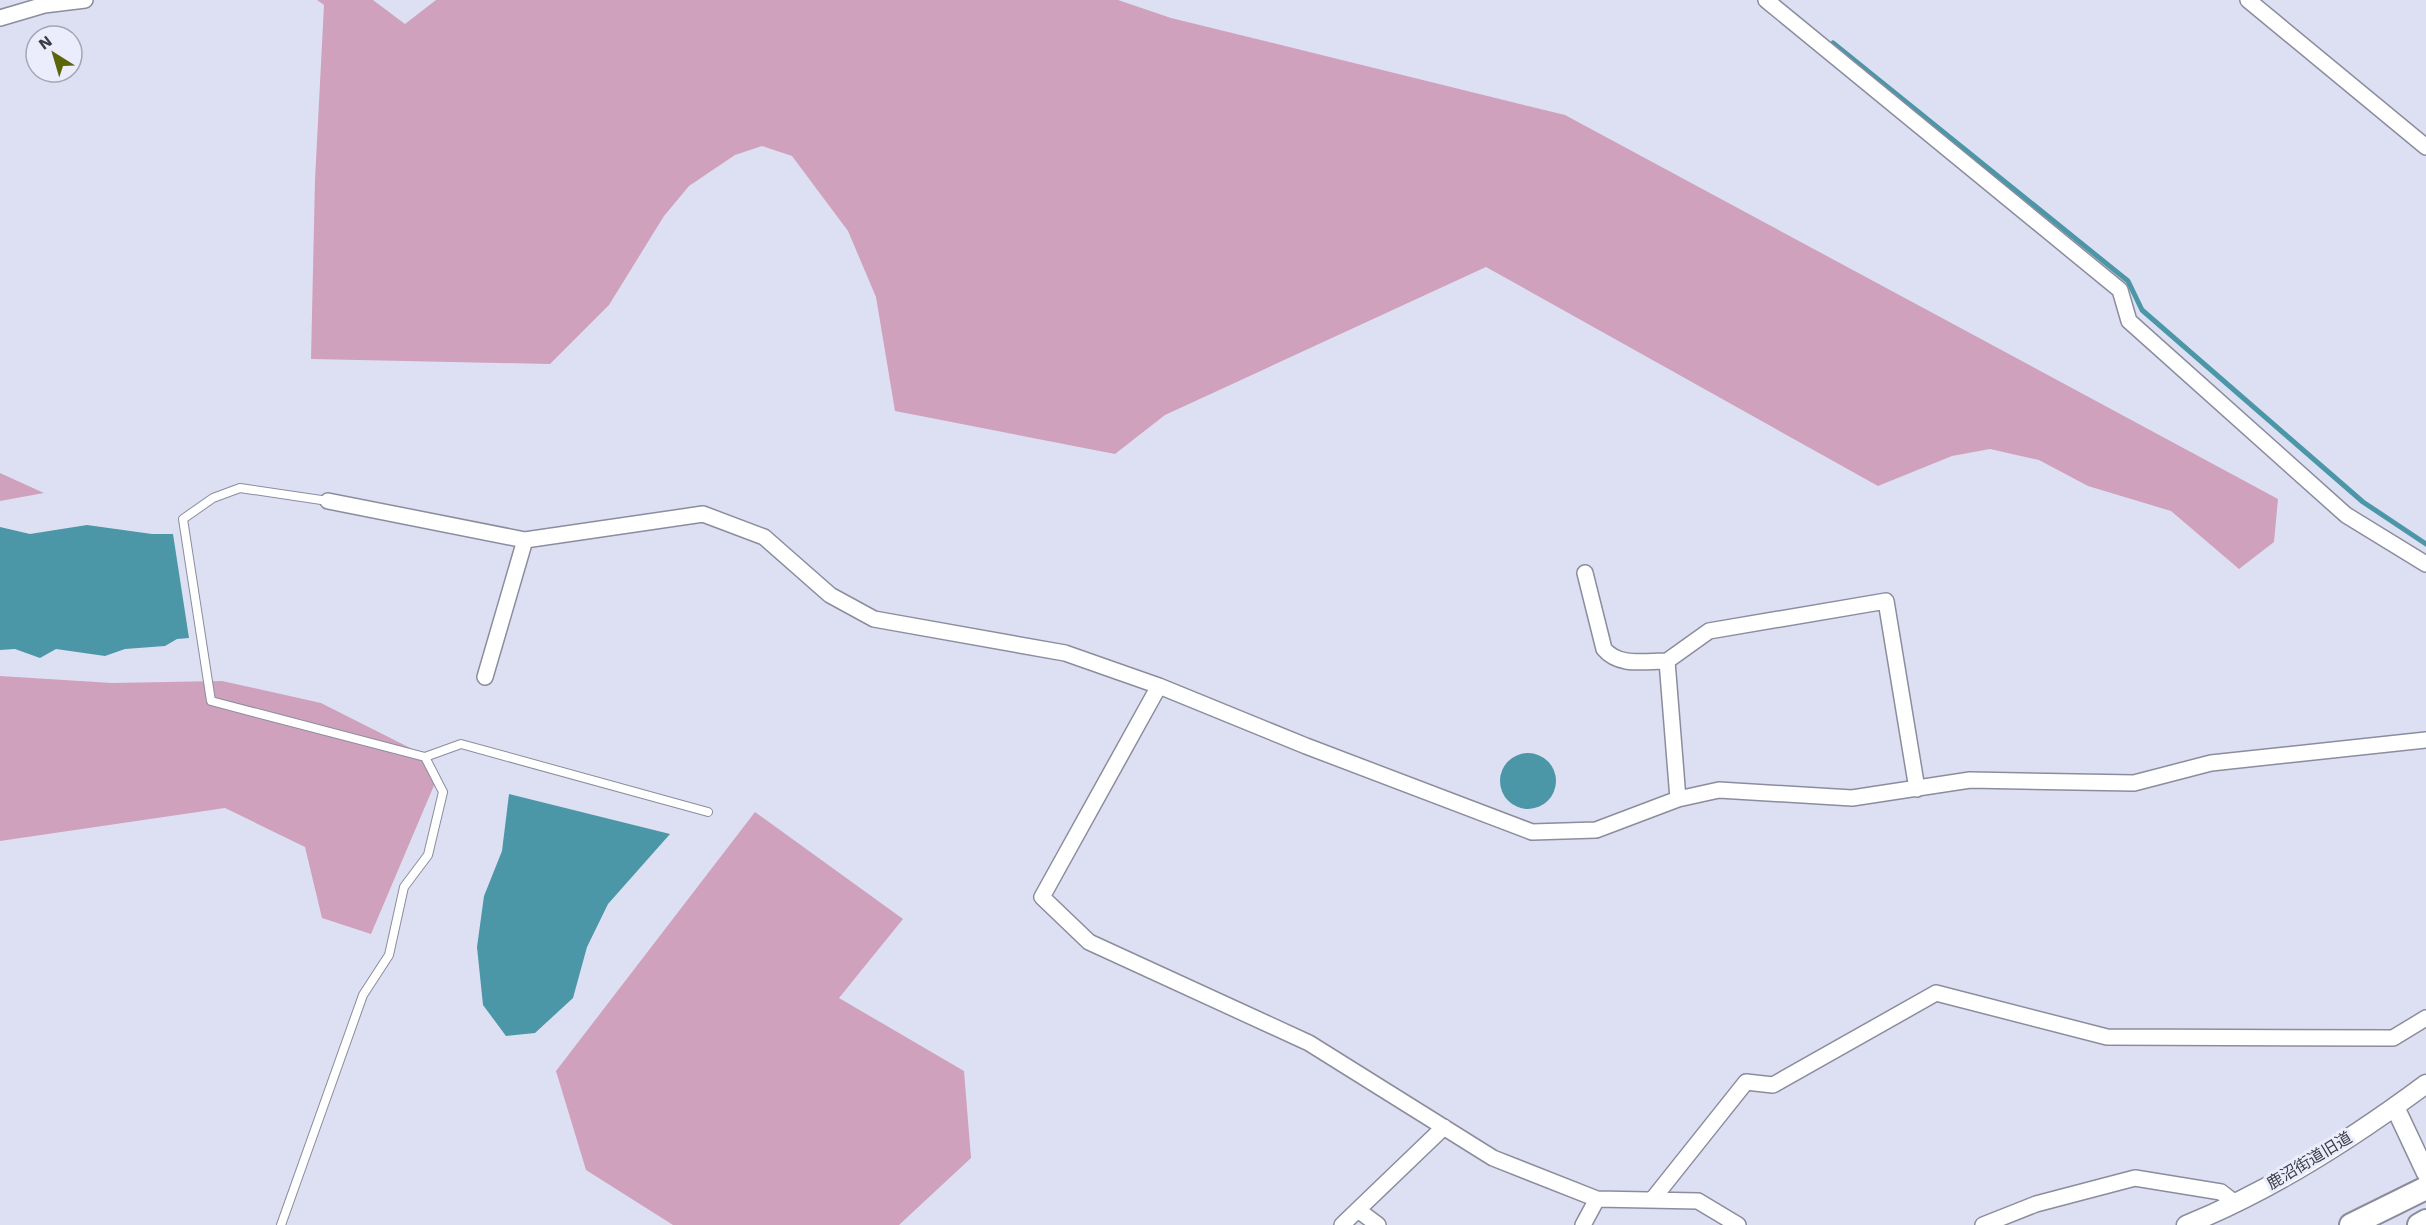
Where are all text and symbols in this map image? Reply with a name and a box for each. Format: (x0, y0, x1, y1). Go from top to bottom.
north arrow (24, 24, 84, 84)
text: N (35, 31, 56, 54)
street label: 鹿沼街道旧道 (2263, 1128, 2355, 1193)

